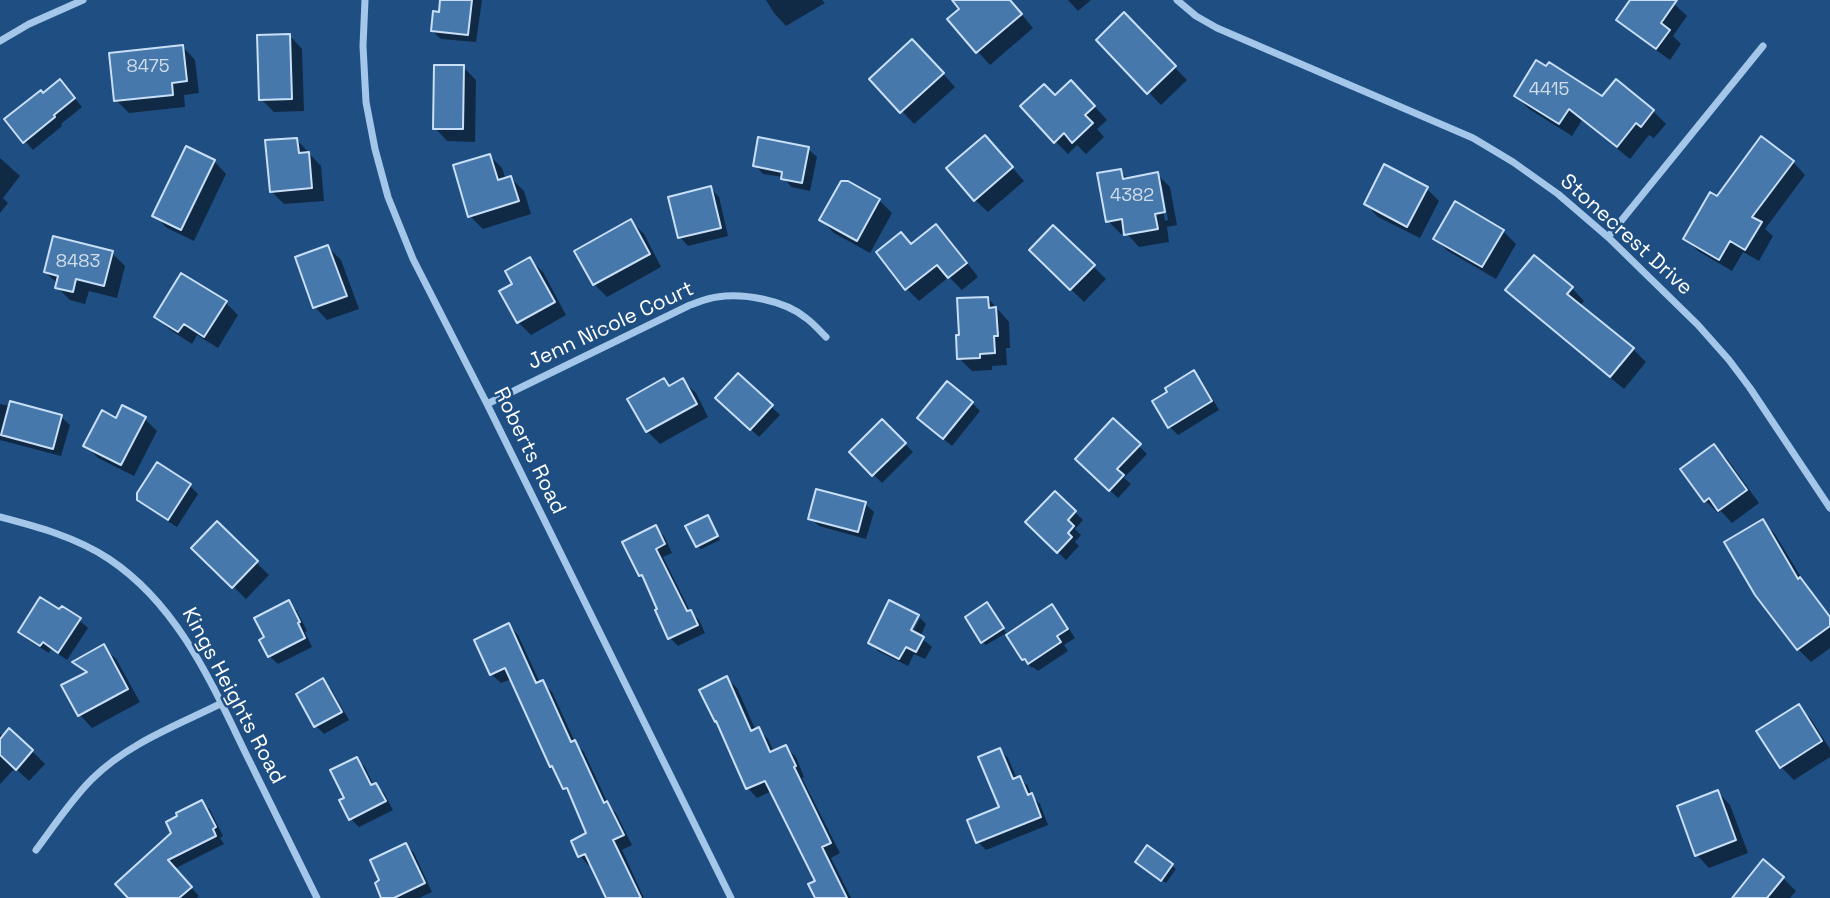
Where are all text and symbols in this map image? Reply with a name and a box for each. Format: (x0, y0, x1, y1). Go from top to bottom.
house number: 8475 (127, 56, 169, 78)
house number: 4415 (1529, 79, 1569, 101)
street label: Stonecrest Drive (1555, 169, 1697, 301)
house number: 4382 (1110, 185, 1154, 207)
house number: 8483 (56, 251, 100, 273)
street label: Jenn Nicole Court (524, 277, 698, 375)
street label: Roberts Road (487, 384, 571, 518)
street label: Kings Heights Road (176, 604, 290, 788)

